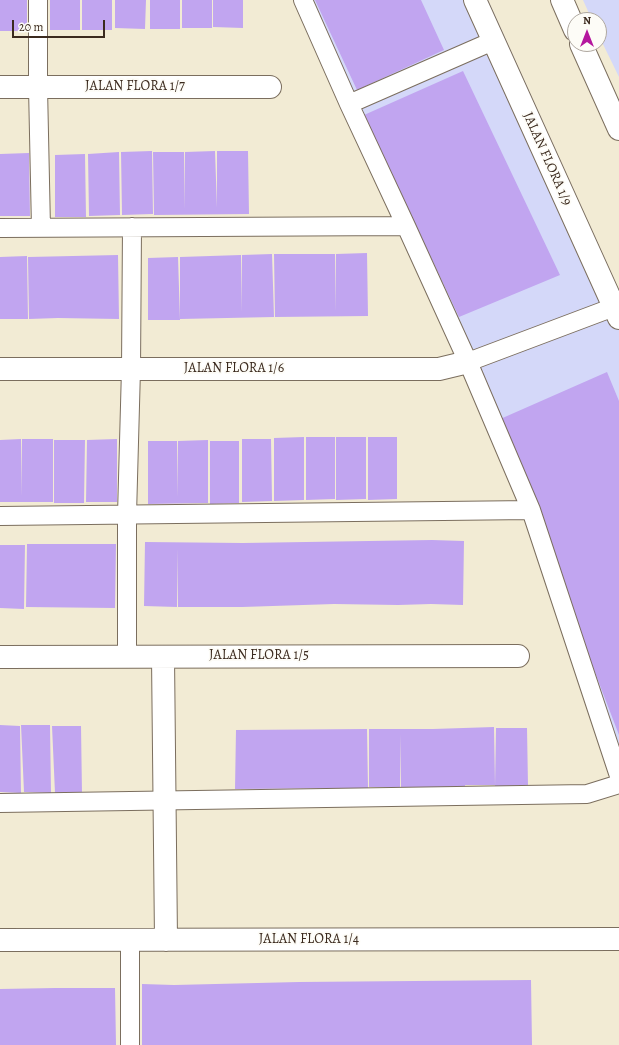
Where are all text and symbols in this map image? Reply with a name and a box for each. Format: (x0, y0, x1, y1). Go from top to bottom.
scale bar (14, 12, 107, 38)
north arrow (567, 12, 607, 52)
text: N (583, 13, 591, 28)
text: 20 m (19, 19, 43, 35)
street label: JALAN FLORA 1/7 (85, 79, 185, 95)
street label: JALAN FLORA 1/9 (519, 110, 575, 208)
street label: JALAN FLORA 1/6 (184, 361, 284, 377)
street label: JALAN FLORA 1/5 (209, 648, 309, 664)
street label: JALAN FLORA 1/4 (259, 932, 359, 948)

